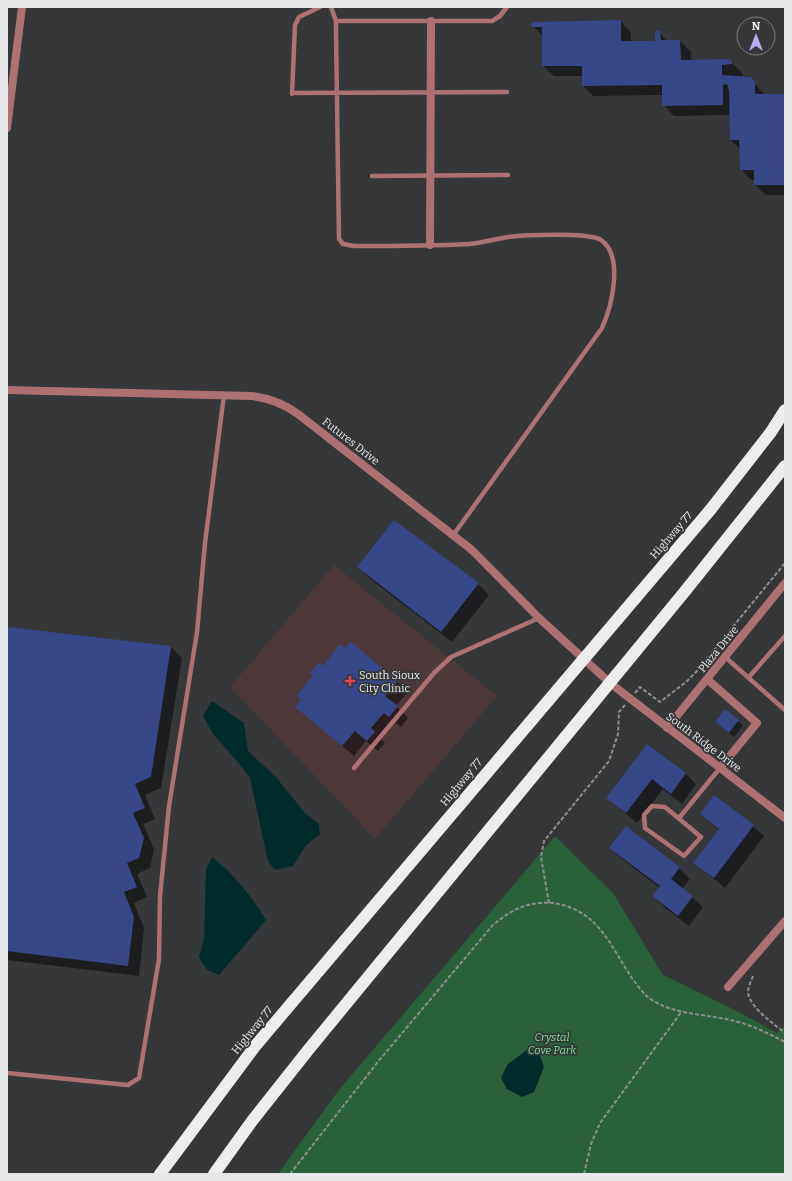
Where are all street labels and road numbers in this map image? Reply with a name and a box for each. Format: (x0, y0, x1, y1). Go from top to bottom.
street label: Futures Drive (320, 415, 382, 468)
street label: Highway 77 (647, 509, 696, 561)
street label: Plaza Drive (696, 623, 741, 675)
street label: South Ridge Drive (664, 710, 744, 775)
street label: Highway 77 (438, 756, 485, 809)
street label: Highway 77 (229, 1003, 276, 1057)

